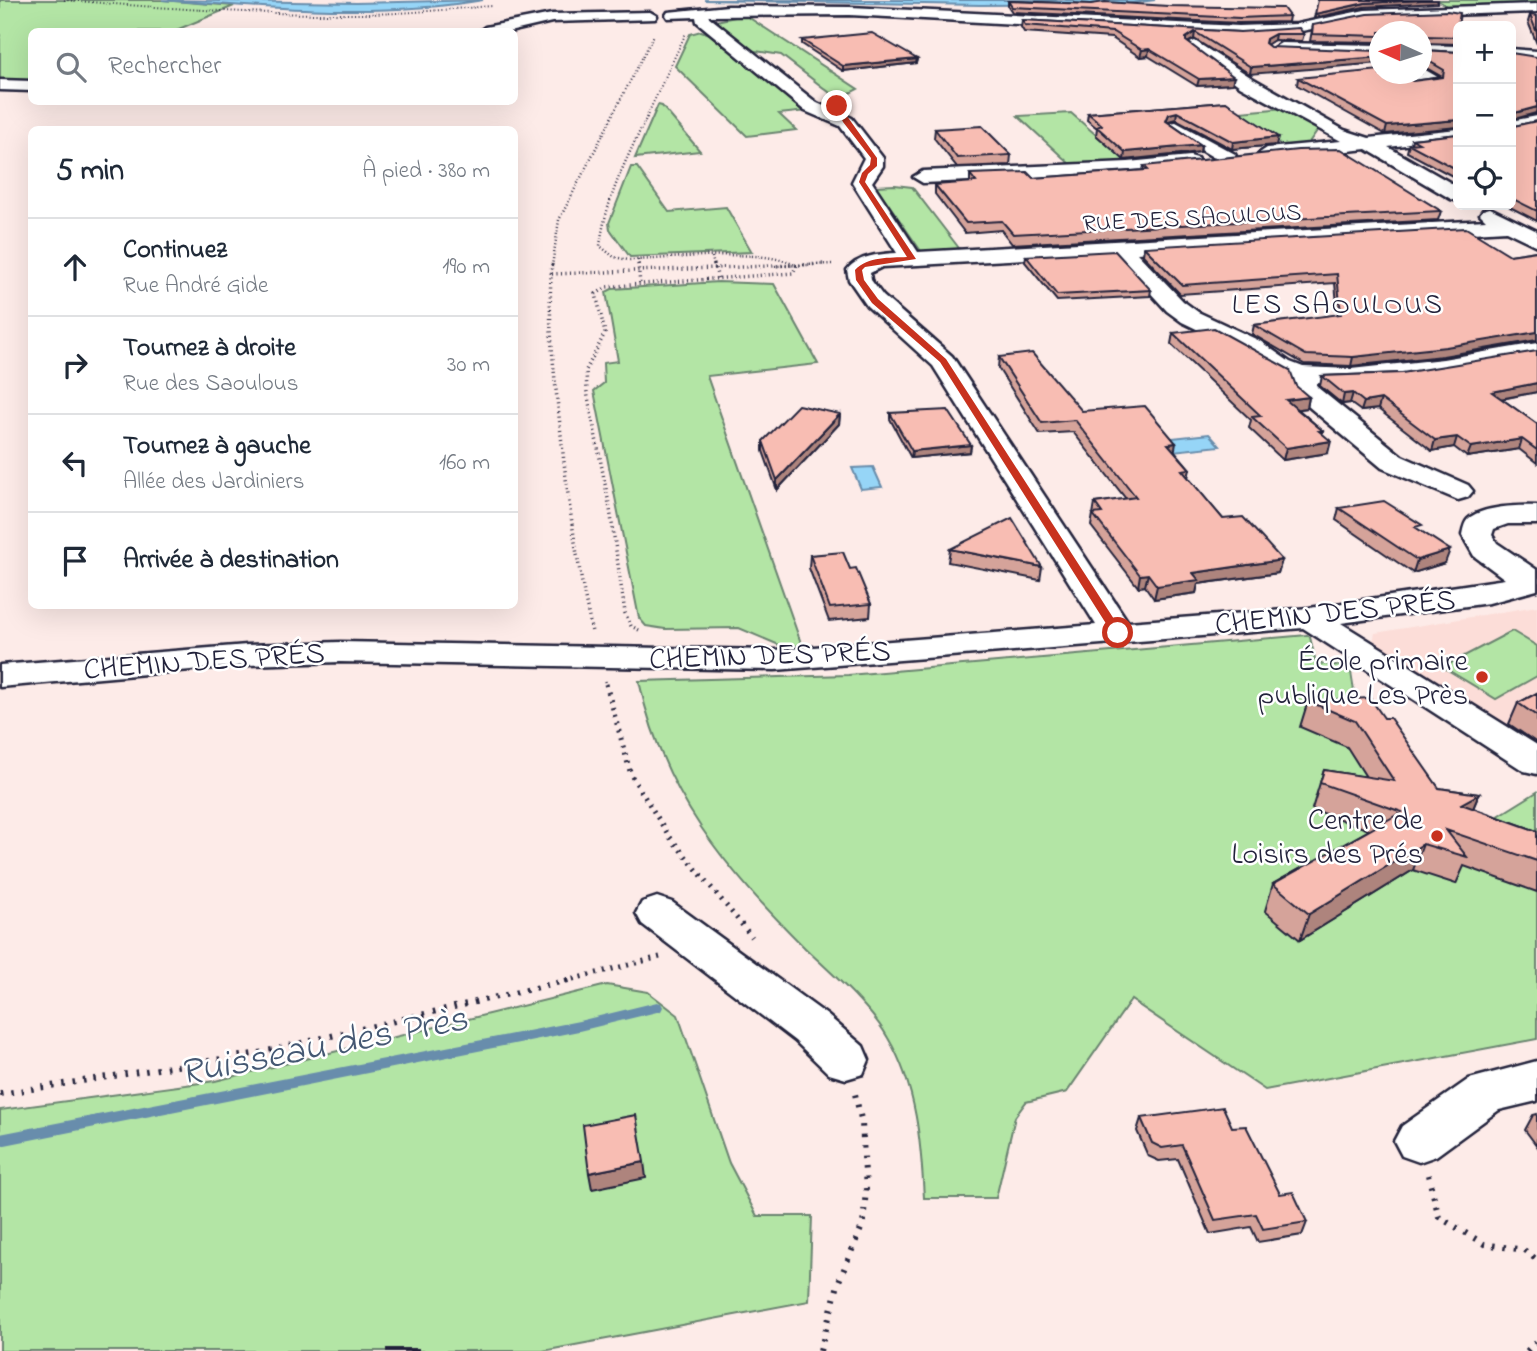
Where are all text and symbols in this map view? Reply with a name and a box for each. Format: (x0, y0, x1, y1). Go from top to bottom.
north arrow (1369, 21, 1432, 84)
map controls (1453, 21, 1516, 210)
button: + (1453, 21, 1516, 84)
search box (28, 28, 518, 105)
icon: search (52, 48, 90, 86)
text: Rechercher (108, 48, 221, 86)
button: − (1453, 84, 1516, 147)
route end (821, 90, 852, 121)
button: locate (1453, 147, 1516, 210)
text: 5 min (56, 150, 124, 194)
text: À pied · 380 m (362, 155, 490, 188)
street label: RUE DES SAOULOUS (1082, 196, 1302, 243)
text: Continuez (123, 232, 227, 270)
icon: ahead (56, 248, 94, 286)
text: 190 m (442, 251, 490, 284)
text: Rue André Gide (123, 270, 268, 303)
district label: LES SAOULOUS (1232, 286, 1444, 327)
text: Tournez à droite (123, 330, 296, 368)
icon: right (56, 346, 94, 384)
text: 30 m (447, 349, 490, 382)
text: Rue des Saoulous (123, 368, 298, 401)
text: Tournez à gauche (123, 428, 311, 466)
icon: left (56, 444, 94, 482)
text: 160 m (439, 447, 490, 480)
text: Allée des Jardiniers (123, 466, 304, 499)
icon: arrive (56, 542, 94, 580)
text: Arrivée à destination (123, 542, 339, 580)
street label: CHEMIN DES PRÉS (1213, 579, 1458, 648)
route start (1102, 617, 1133, 648)
street label: CHEMIN DES PRÉS (649, 631, 892, 683)
street label: CHEMIN DES PRÉS (82, 633, 326, 693)
place label: École primaire publique Les Près (1258, 641, 1469, 719)
marker: École primaire publique Les Près (1474, 669, 1490, 685)
place label: Centre de Loisirs des Prés (1232, 800, 1424, 878)
marker: Centre de Loisirs des Prés (1429, 828, 1445, 844)
water label: Ruisseau des Près (175, 992, 473, 1103)

